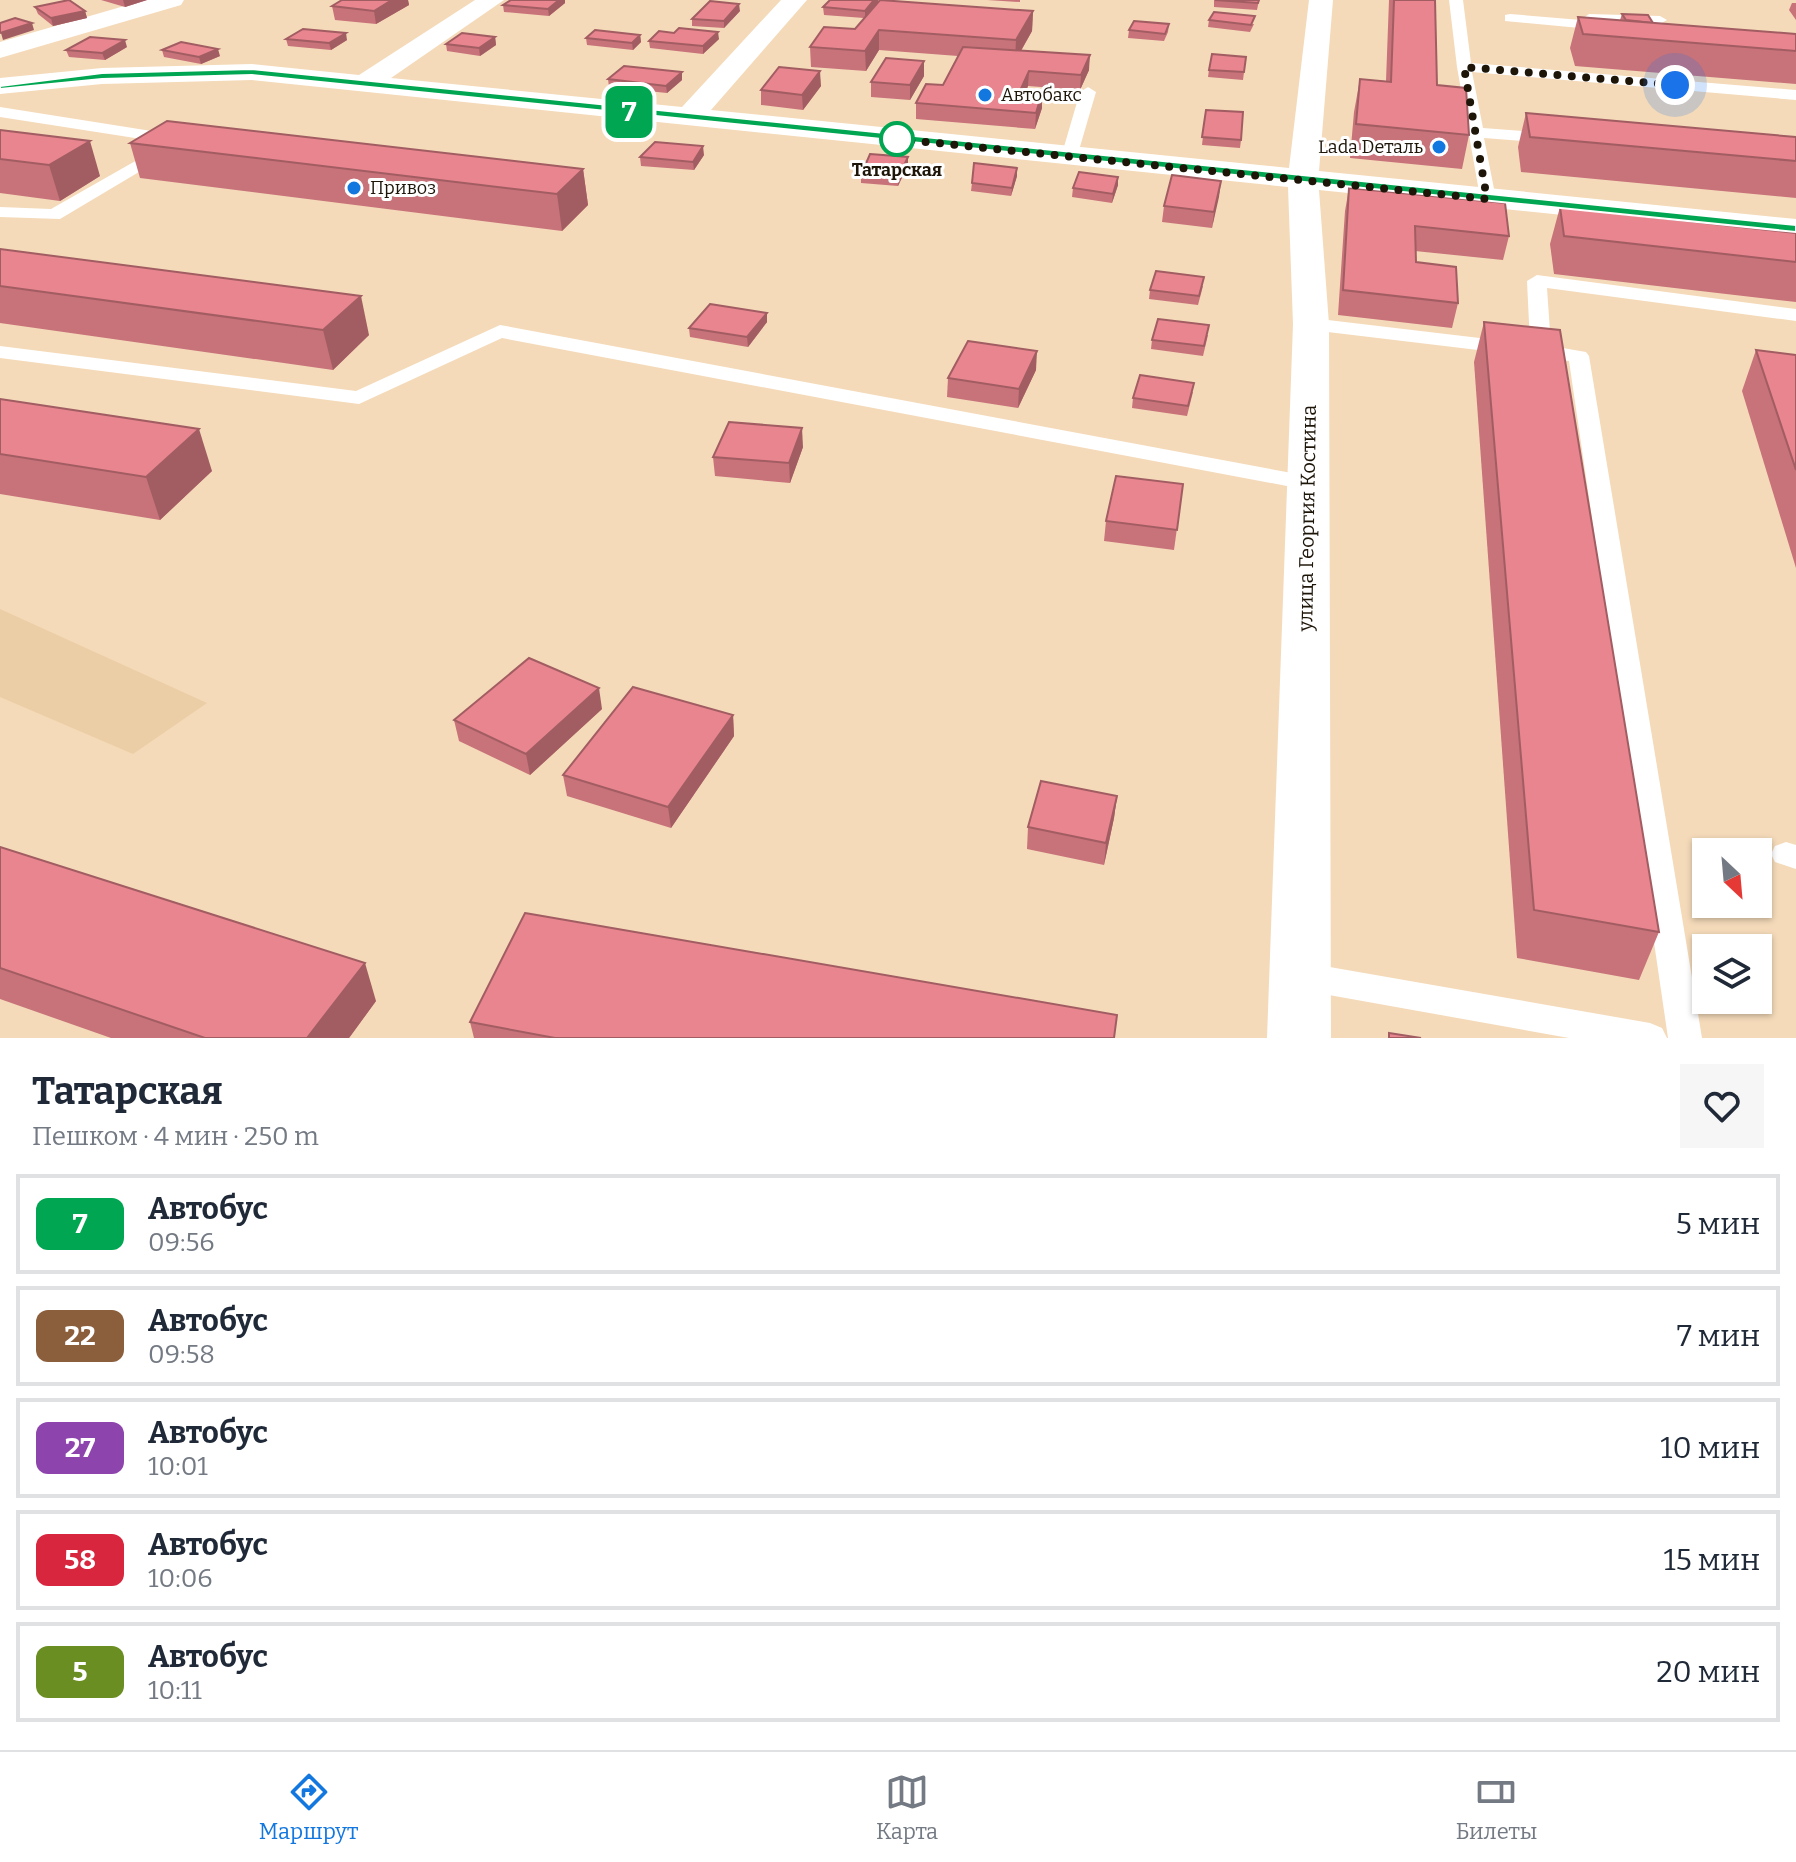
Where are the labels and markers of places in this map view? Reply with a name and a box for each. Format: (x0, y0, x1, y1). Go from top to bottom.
place label: Автобакс (1001, 84, 1082, 106)
marker: Автобакс (976, 86, 994, 104)
marker: Татарская (880, 122, 914, 156)
place label: Lada Dеталь (1318, 136, 1423, 158)
marker: Lada Dеталь (1430, 138, 1448, 156)
place label: Татарская (852, 159, 942, 181)
place label: Привоз (370, 177, 436, 199)
marker: Привоз (345, 179, 363, 197)

